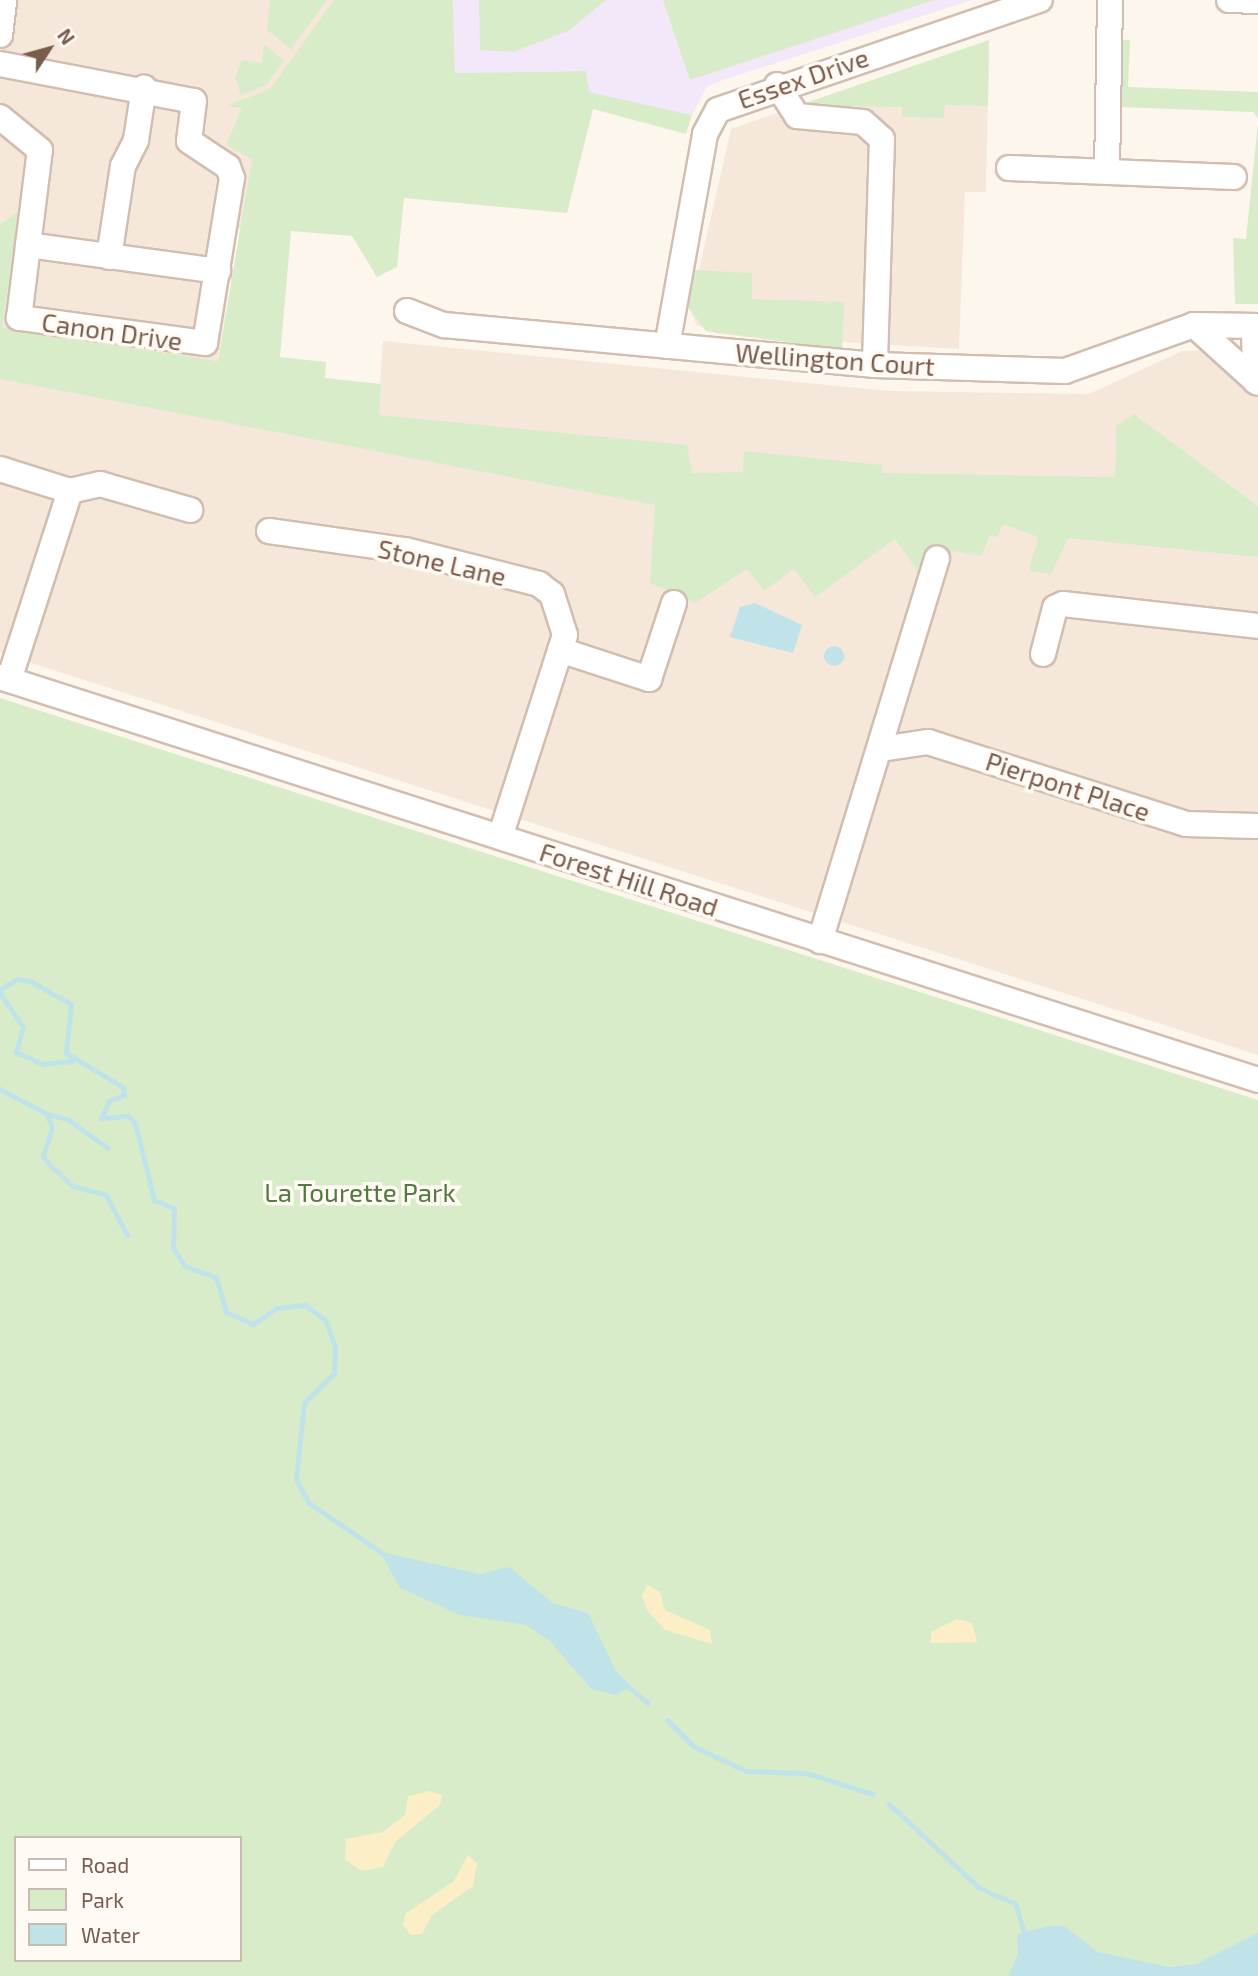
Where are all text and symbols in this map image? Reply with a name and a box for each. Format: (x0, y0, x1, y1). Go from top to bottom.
north arrow (14, 14, 84, 84)
text: N (53, 24, 80, 49)
street label: Essex Drive (734, 41, 872, 115)
street label: Canon Drive (40, 306, 184, 356)
street label: Wellington Court (734, 336, 936, 382)
street label: Stone Lane (375, 532, 509, 592)
street label: Pierpont Place (982, 745, 1154, 827)
street label: Forest Hill Road (536, 835, 722, 923)
park label: La Tourette Park (264, 1176, 456, 1208)
legend (14, 1836, 242, 1962)
text: Road (81, 1852, 129, 1877)
text: Park (81, 1887, 124, 1912)
text: Water (81, 1922, 140, 1947)

